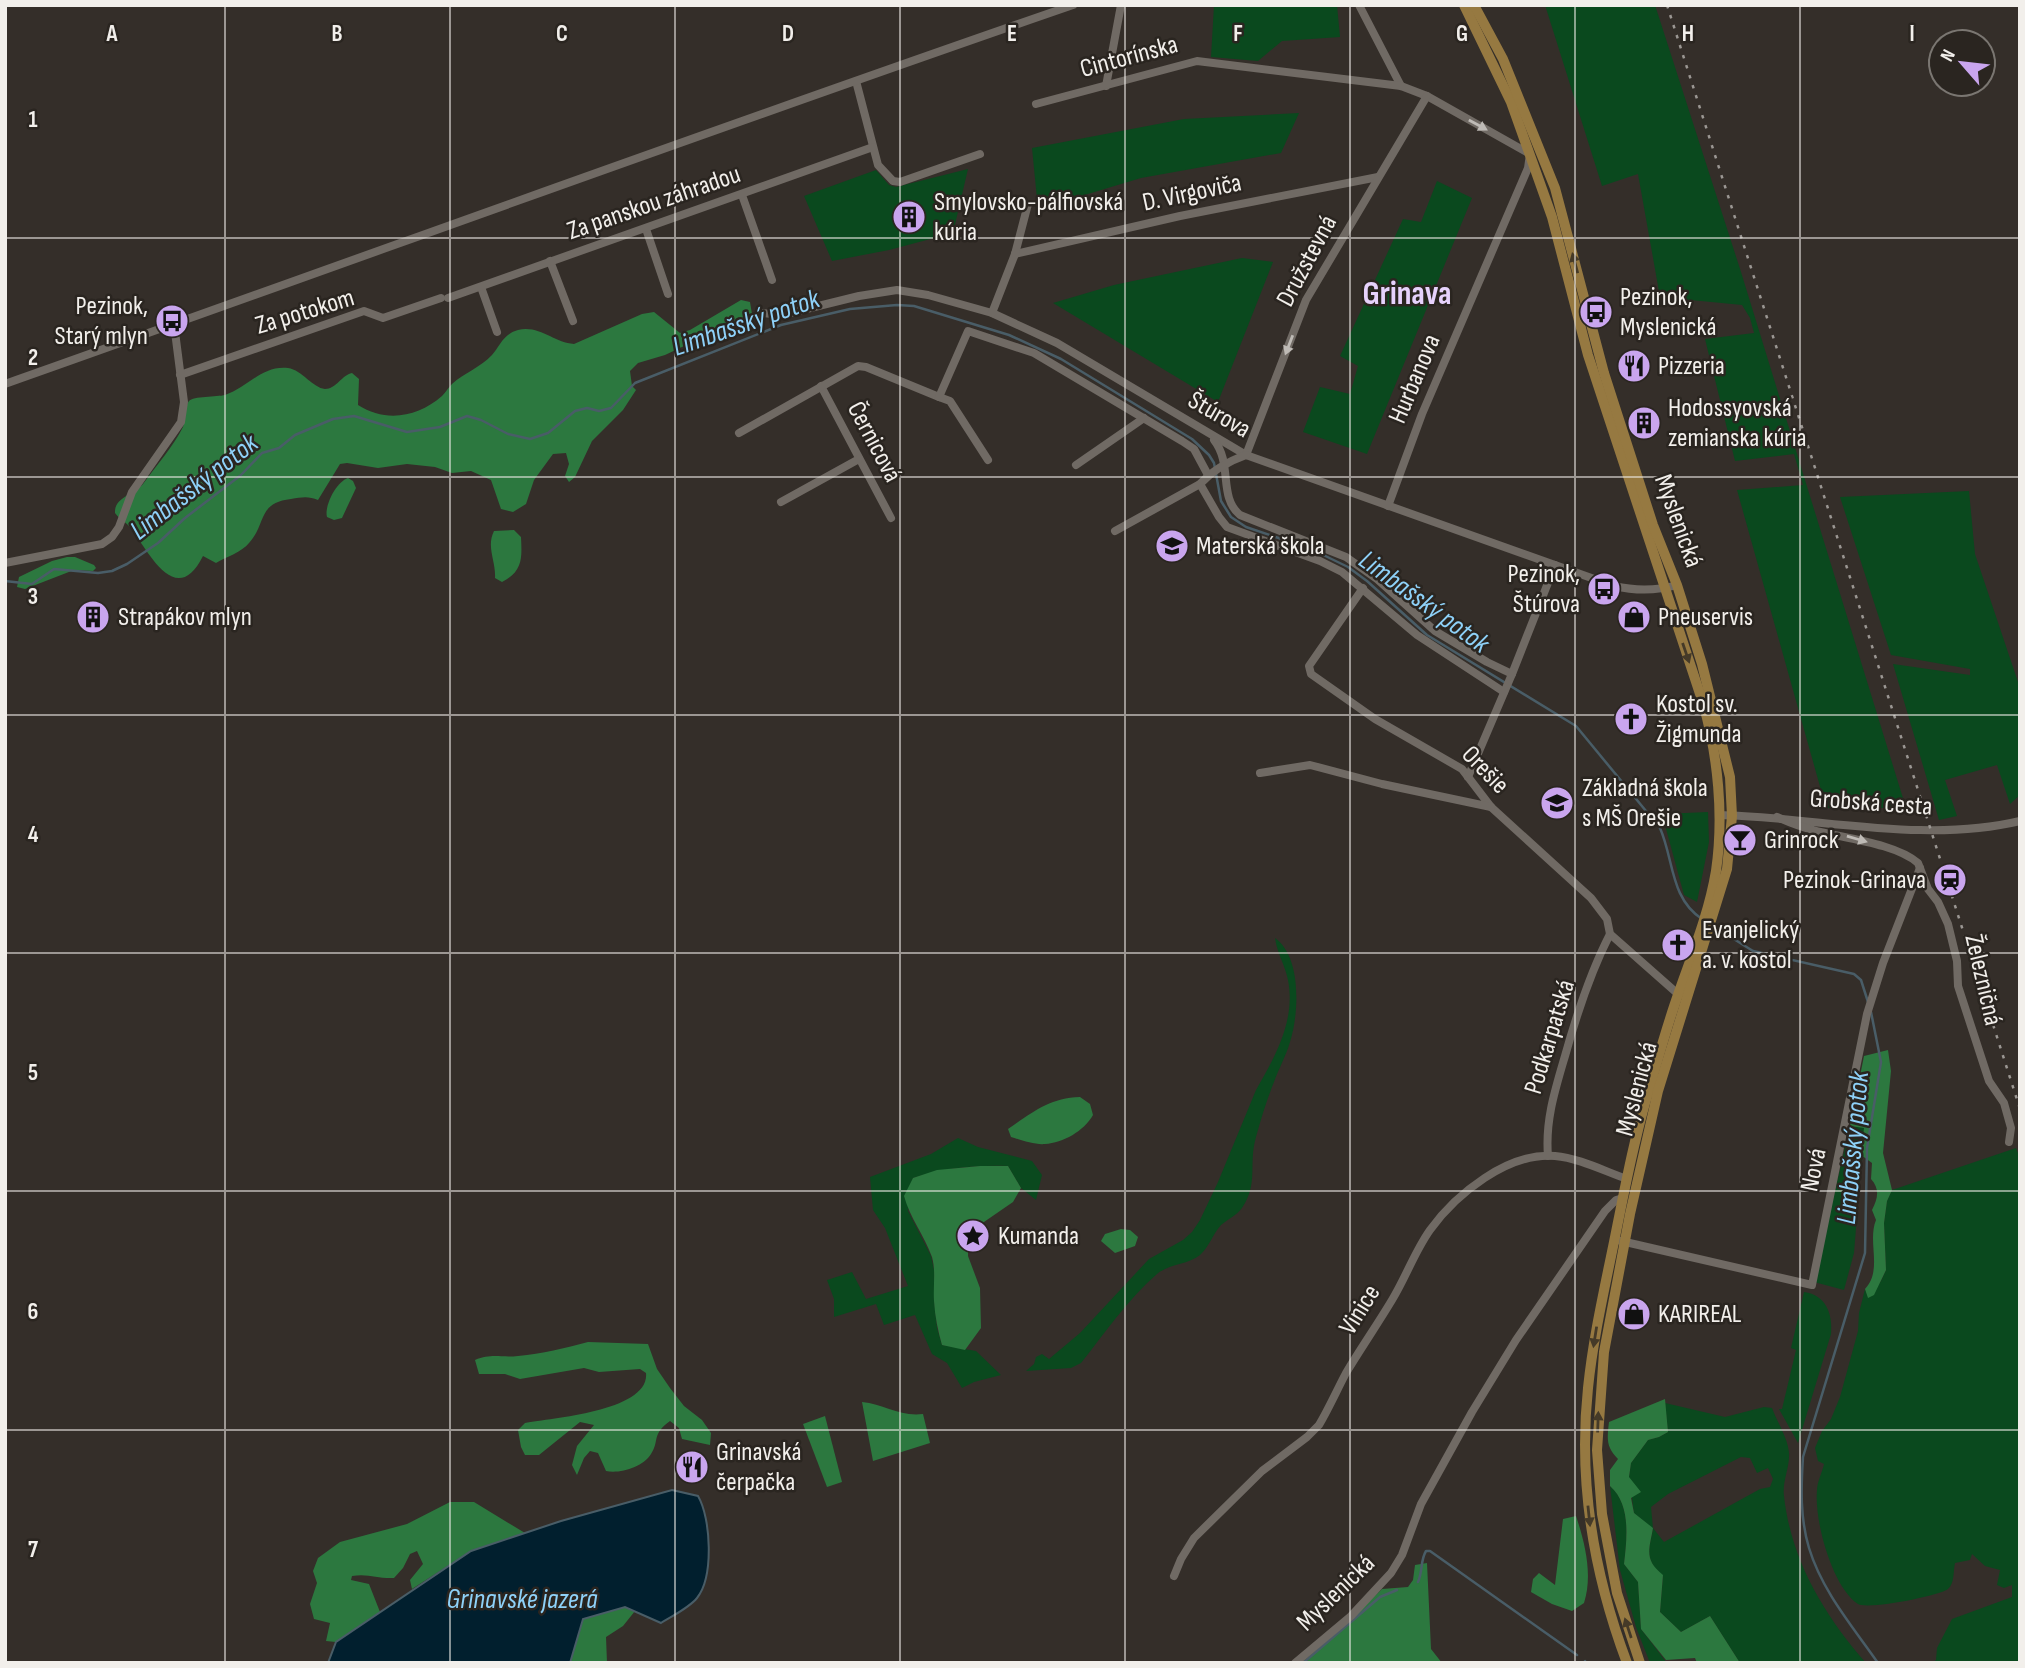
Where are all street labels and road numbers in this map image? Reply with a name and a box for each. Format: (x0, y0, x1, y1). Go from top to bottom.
street label: Cintorínska (1077, 29, 1181, 85)
street label: Za panskou záhradou (563, 159, 745, 247)
street label: D. Virgoviča (1140, 167, 1244, 219)
street label: Družstevná (1270, 210, 1344, 312)
street label: Za potokom (252, 282, 358, 342)
street label: Hurbanova (1382, 330, 1448, 428)
street label: Štúrova (1182, 385, 1256, 445)
street label: Černicová (840, 396, 908, 488)
street label: Myslenická (1647, 470, 1709, 572)
street label: Orešie (1455, 739, 1515, 801)
street label: Grobská cesta (1809, 783, 1933, 823)
street label: Železničná (1957, 931, 2009, 1029)
street label: Podkarpatská (1518, 976, 1582, 1098)
street label: Myslenická (1610, 1038, 1664, 1140)
street label: Nová (1794, 1145, 1834, 1195)
street label: Vinice (1333, 1279, 1387, 1341)
street label: Myslenická (1291, 1548, 1381, 1638)

